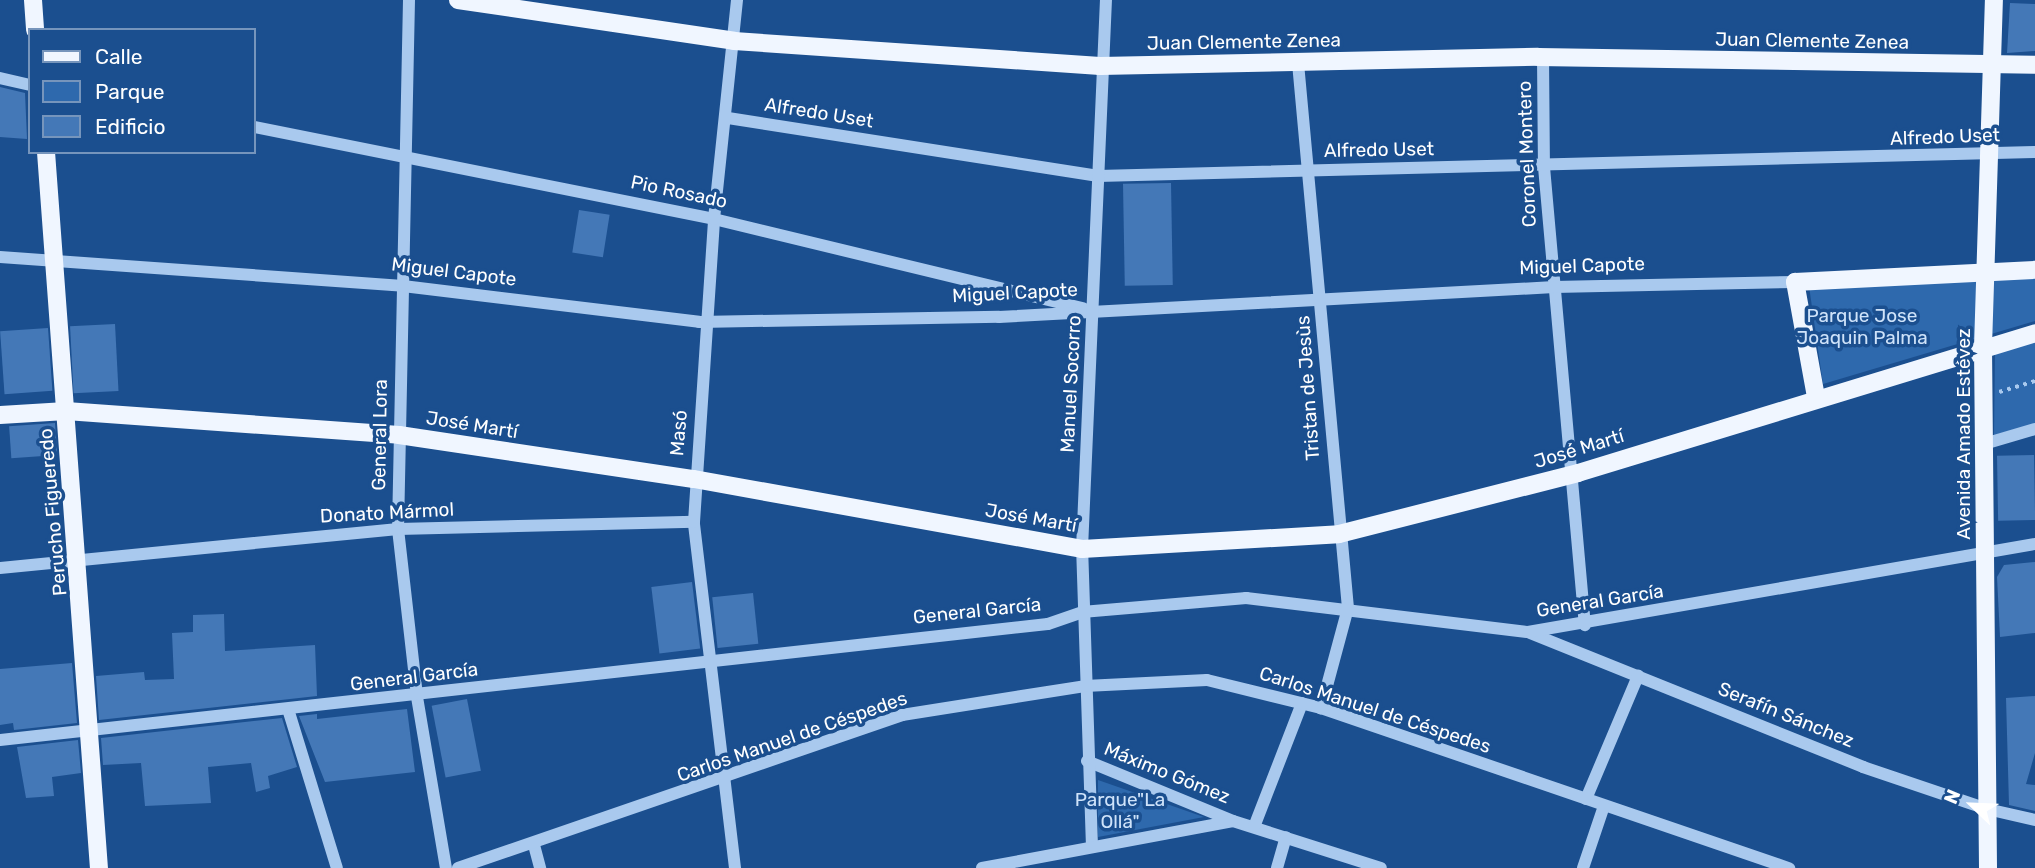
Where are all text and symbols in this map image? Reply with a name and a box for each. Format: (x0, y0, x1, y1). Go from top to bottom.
legend (28, 28, 256, 154)
street label: Juan Clemente Zenea (1715, 28, 1909, 54)
street label: Juan Clemente Zenea (1147, 29, 1341, 55)
text: Calle (95, 44, 143, 69)
text: Parque (95, 79, 165, 104)
street label: Coronel Montero (1513, 80, 1541, 228)
street label: Alfredo Uset (763, 93, 875, 133)
text: Edificio (95, 114, 165, 139)
street label: Alfredo Uset (1890, 124, 2000, 150)
street label: Alfredo Uset (1324, 138, 1434, 162)
street label: Pio Rosado (629, 171, 729, 213)
street label: Miguel Capote (1519, 252, 1645, 280)
street label: Miguel Capote (390, 253, 518, 291)
street label: Miguel Capote (952, 278, 1078, 308)
park label: Parque Jose Joaquin Palma (1796, 305, 1928, 349)
street label: Manuel Socorro (1056, 315, 1086, 453)
street label: Tristan de Jesùs (1292, 315, 1324, 461)
street label: Avenida Amado Estévez (1953, 328, 1975, 540)
street label: General Lora (368, 379, 392, 491)
street label: José Martí (424, 406, 520, 444)
street label: Masó (666, 409, 692, 457)
street label: José Martí (1531, 425, 1627, 473)
street label: Perucho Figueredo (34, 427, 72, 597)
street label: Donato Mármol (319, 498, 455, 528)
street label: José Martí (983, 499, 1079, 537)
street label: General García (1535, 580, 1665, 622)
street label: General García (912, 593, 1042, 629)
street label: General García (349, 658, 479, 696)
street label: Carlos Manuel de Céspedes (1256, 662, 1494, 758)
street label: Serafín Sánchez (1715, 677, 1857, 753)
street label: Carlos Manuel de Céspedes (674, 687, 910, 787)
street label: Máximo Gómez (1101, 737, 1233, 809)
north arrow (1937, 770, 2007, 840)
text: N (1939, 786, 1965, 807)
park label: Parque"La Ollá" (1075, 789, 1165, 833)

